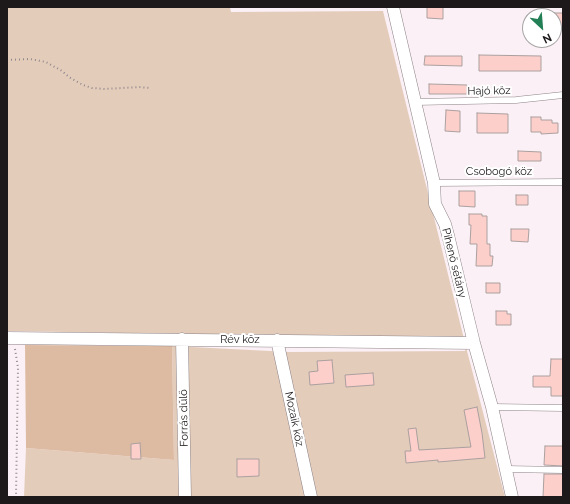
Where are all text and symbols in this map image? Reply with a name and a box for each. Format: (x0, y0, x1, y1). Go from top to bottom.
north arrow (522, 8, 562, 48)
text: N (540, 31, 554, 46)
street label: Hajó köz (467, 84, 511, 98)
street label: Csobogó köz (466, 165, 532, 179)
street label: Pihenő sétány (439, 227, 469, 299)
street label: Rév köz (220, 333, 260, 347)
street label: Forrás dűlő (177, 389, 191, 447)
street label: Mozaik köz (282, 390, 306, 448)

